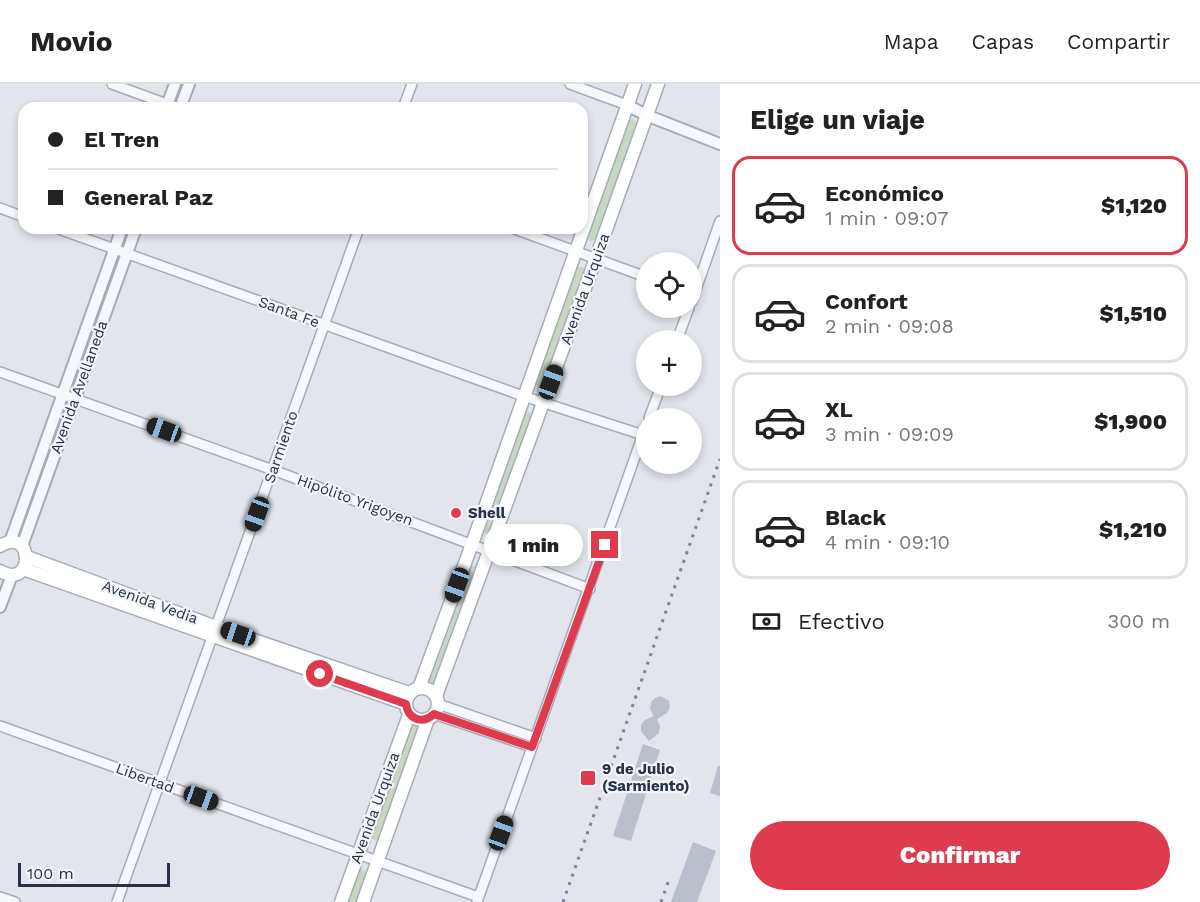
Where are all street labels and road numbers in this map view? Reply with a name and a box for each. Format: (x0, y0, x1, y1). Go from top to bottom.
street label: Avenida Urquiza (556, 230, 614, 347)
street label: Santa Fe (256, 293, 322, 331)
street label: Avenida Avellaneda (47, 317, 112, 456)
street label: Sarmiento (260, 408, 302, 486)
street label: Hipólito Yrigoyen (295, 471, 415, 529)
street label: Avenida Vedia (100, 576, 201, 628)
street label: Avenida Urquiza (346, 749, 404, 866)
street label: Libertad (113, 759, 177, 797)

